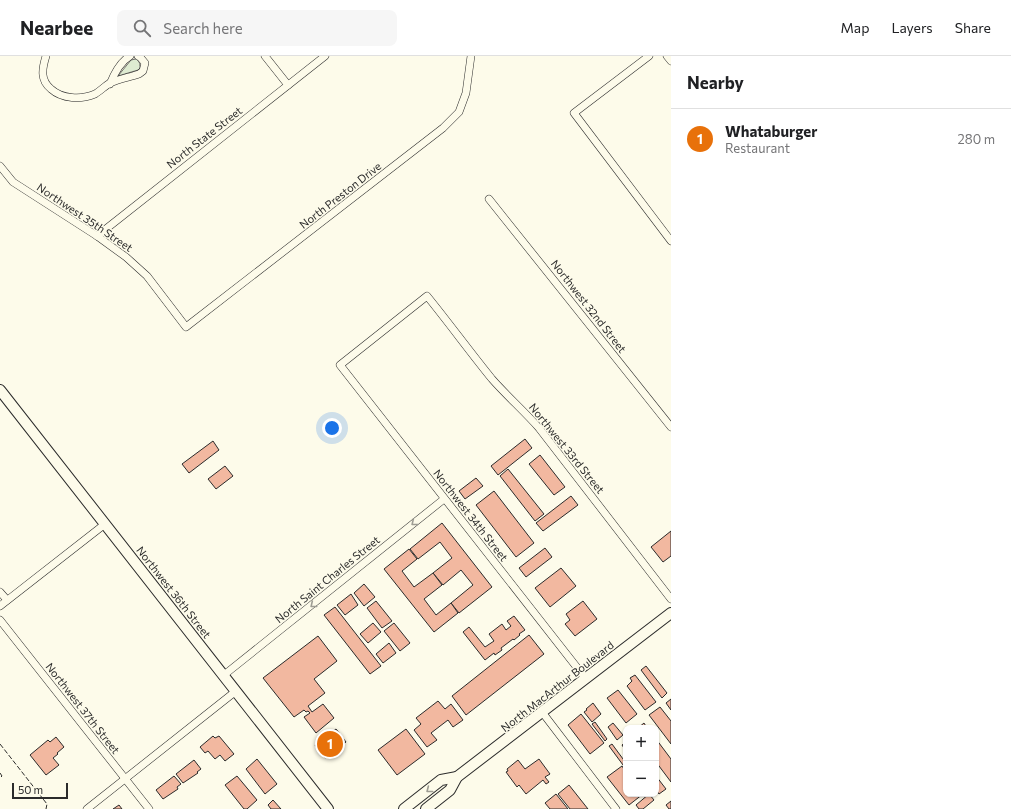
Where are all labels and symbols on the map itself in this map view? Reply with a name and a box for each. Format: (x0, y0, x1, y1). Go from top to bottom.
street label: North State Street (164, 103, 245, 171)
street label: North Preston Drive (297, 159, 384, 231)
street label: Northwest 35th Street (35, 180, 136, 254)
street label: Northwest 32nd Street (549, 257, 630, 355)
street label: Northwest 33rd Street (527, 400, 608, 496)
your location (322, 418, 342, 438)
street label: Northwest 34th Street (431, 467, 511, 564)
one-way arrow (411, 519, 419, 526)
street label: North Saint Charles Street (272, 532, 382, 625)
street label: Northwest 36th Street (134, 544, 214, 641)
one-way arrow (310, 600, 317, 607)
street label: North MacArthur Boulevard (498, 638, 616, 734)
street label: Northwest 37th Street (43, 660, 123, 757)
pin: 1 (317, 729, 343, 759)
scale bar (12, 781, 68, 800)
one-way arrow (426, 785, 433, 792)

